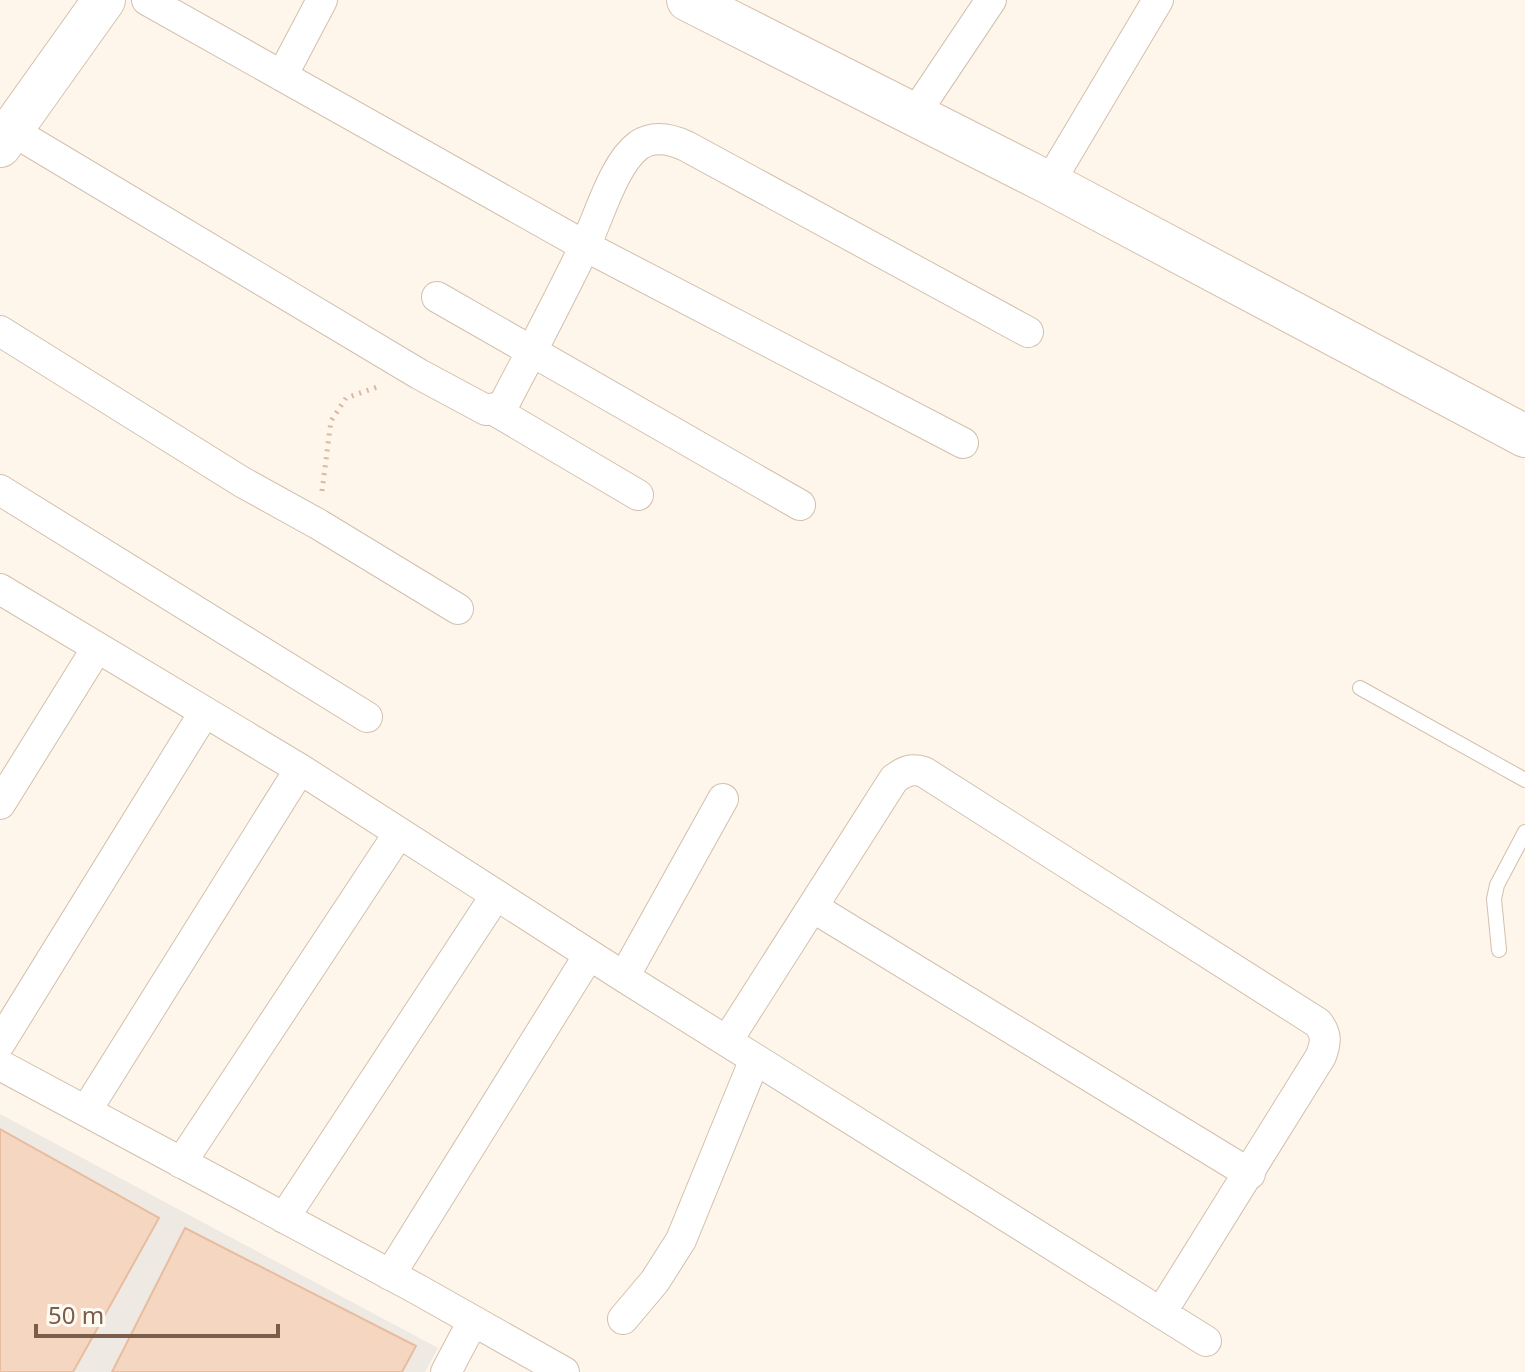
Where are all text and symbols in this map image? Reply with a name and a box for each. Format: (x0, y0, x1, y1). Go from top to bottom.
scale bar (36, 1288, 278, 1338)
text: 50 m (48, 1298, 104, 1331)

